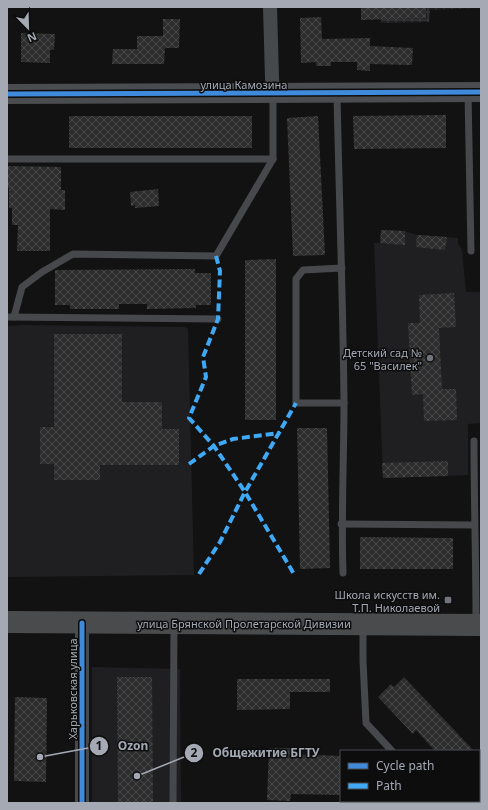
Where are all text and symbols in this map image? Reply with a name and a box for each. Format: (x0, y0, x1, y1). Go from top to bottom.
north arrow (8, 8, 48, 48)
text: N (25, 29, 39, 46)
street label: улица Камозина (201, 77, 287, 92)
place label: Детский сад № 65 "Василек" (343, 345, 422, 373)
marker: Детский сад № 65 "Василек" (425, 353, 435, 363)
place label: Школа искусств им. Т.П. Николаевой (335, 587, 440, 615)
marker: Школа искусств им. Т.П. Николаевой (443, 595, 453, 605)
street label: улица Брянской Пролетарской Дивизии (137, 616, 351, 631)
street label: Харьковская улица (65, 638, 80, 740)
callout: Ozon (89, 734, 156, 758)
text: 1 (96, 737, 102, 754)
text: Ozon (118, 737, 148, 754)
callout: Общежитие БГТУ (184, 741, 327, 765)
text: 2 (191, 744, 198, 761)
text: Общежитие БГТУ (212, 744, 320, 761)
legend (340, 750, 480, 802)
text: Cycle path (376, 757, 434, 774)
text: Path (376, 777, 402, 794)

